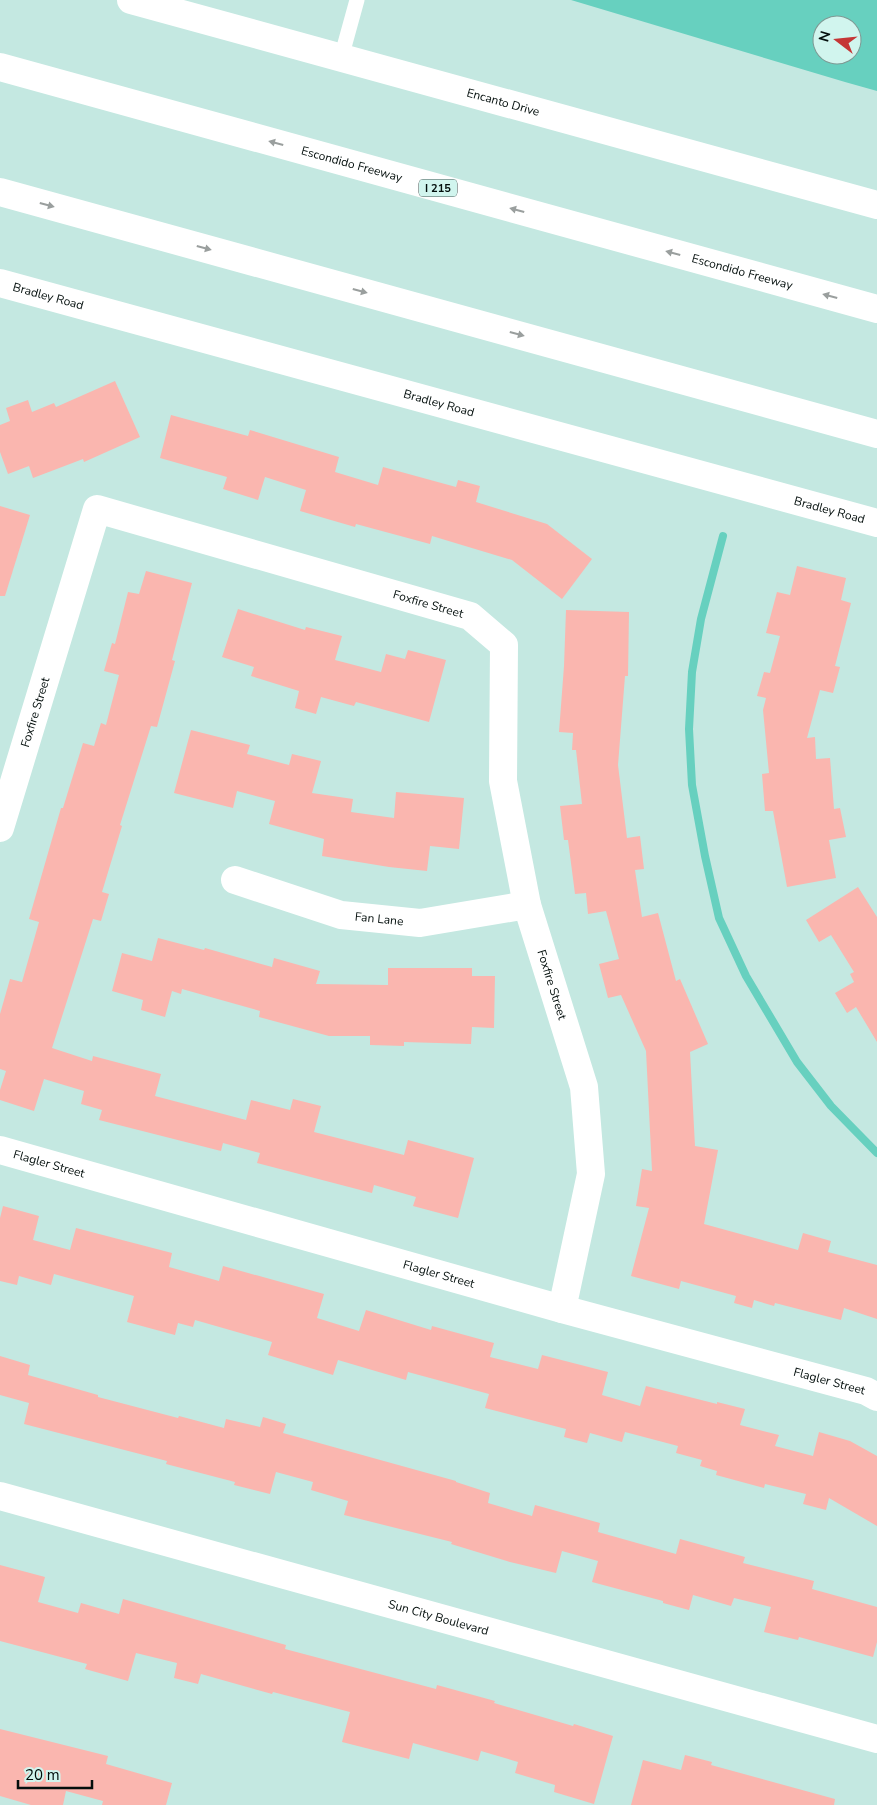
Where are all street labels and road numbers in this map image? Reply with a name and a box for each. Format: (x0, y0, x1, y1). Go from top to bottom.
street label: Encanto Drive (465, 85, 541, 120)
street label: Escondido Freeway (300, 143, 405, 186)
road number: I 215 (419, 180, 457, 197)
street label: Escondido Freeway (690, 250, 795, 294)
street label: Bradley Road (11, 279, 85, 314)
street label: Bradley Road (402, 386, 476, 420)
street label: Bradley Road (792, 493, 867, 527)
street label: Foxfire Street (391, 586, 466, 622)
street label: Foxfire Street (17, 674, 54, 749)
street label: Fan Lane (354, 908, 404, 929)
street label: Foxfire Street (534, 948, 571, 1022)
street label: Flagler Street (11, 1146, 87, 1182)
street label: Flagler Street (401, 1256, 477, 1292)
street label: Flagler Street (792, 1364, 868, 1399)
street label: Sun City Boulevard (386, 1596, 490, 1639)

